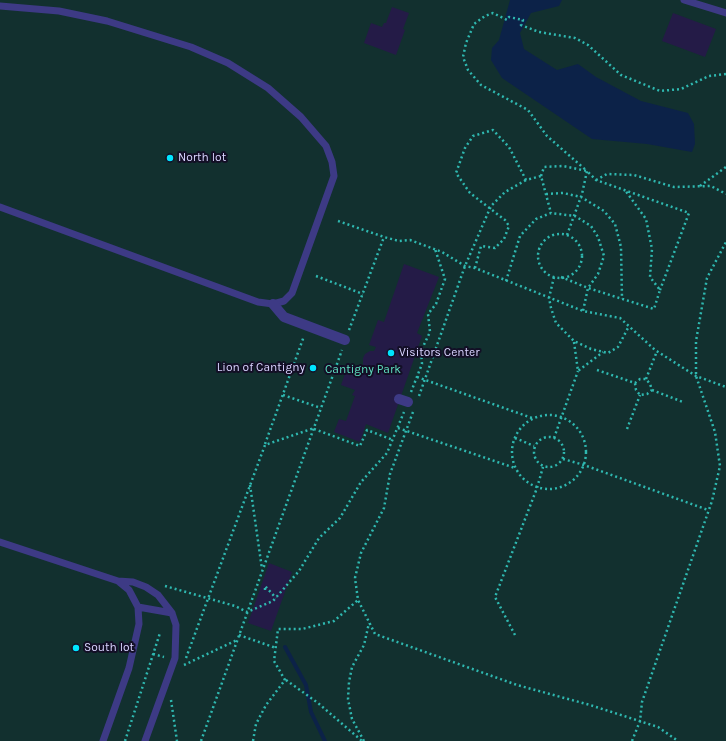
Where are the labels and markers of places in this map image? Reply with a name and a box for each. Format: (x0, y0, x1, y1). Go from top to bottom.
place label: North lot (178, 151, 226, 165)
marker: North lot (165, 153, 175, 163)
place label: Visitors Center (399, 346, 480, 360)
marker: Visitors Center (386, 348, 396, 358)
place label: Lion of Cantigny (217, 361, 305, 375)
marker: Lion of Cantigny (308, 363, 318, 373)
place label: South lot (84, 641, 134, 655)
marker: South lot (71, 643, 81, 653)

